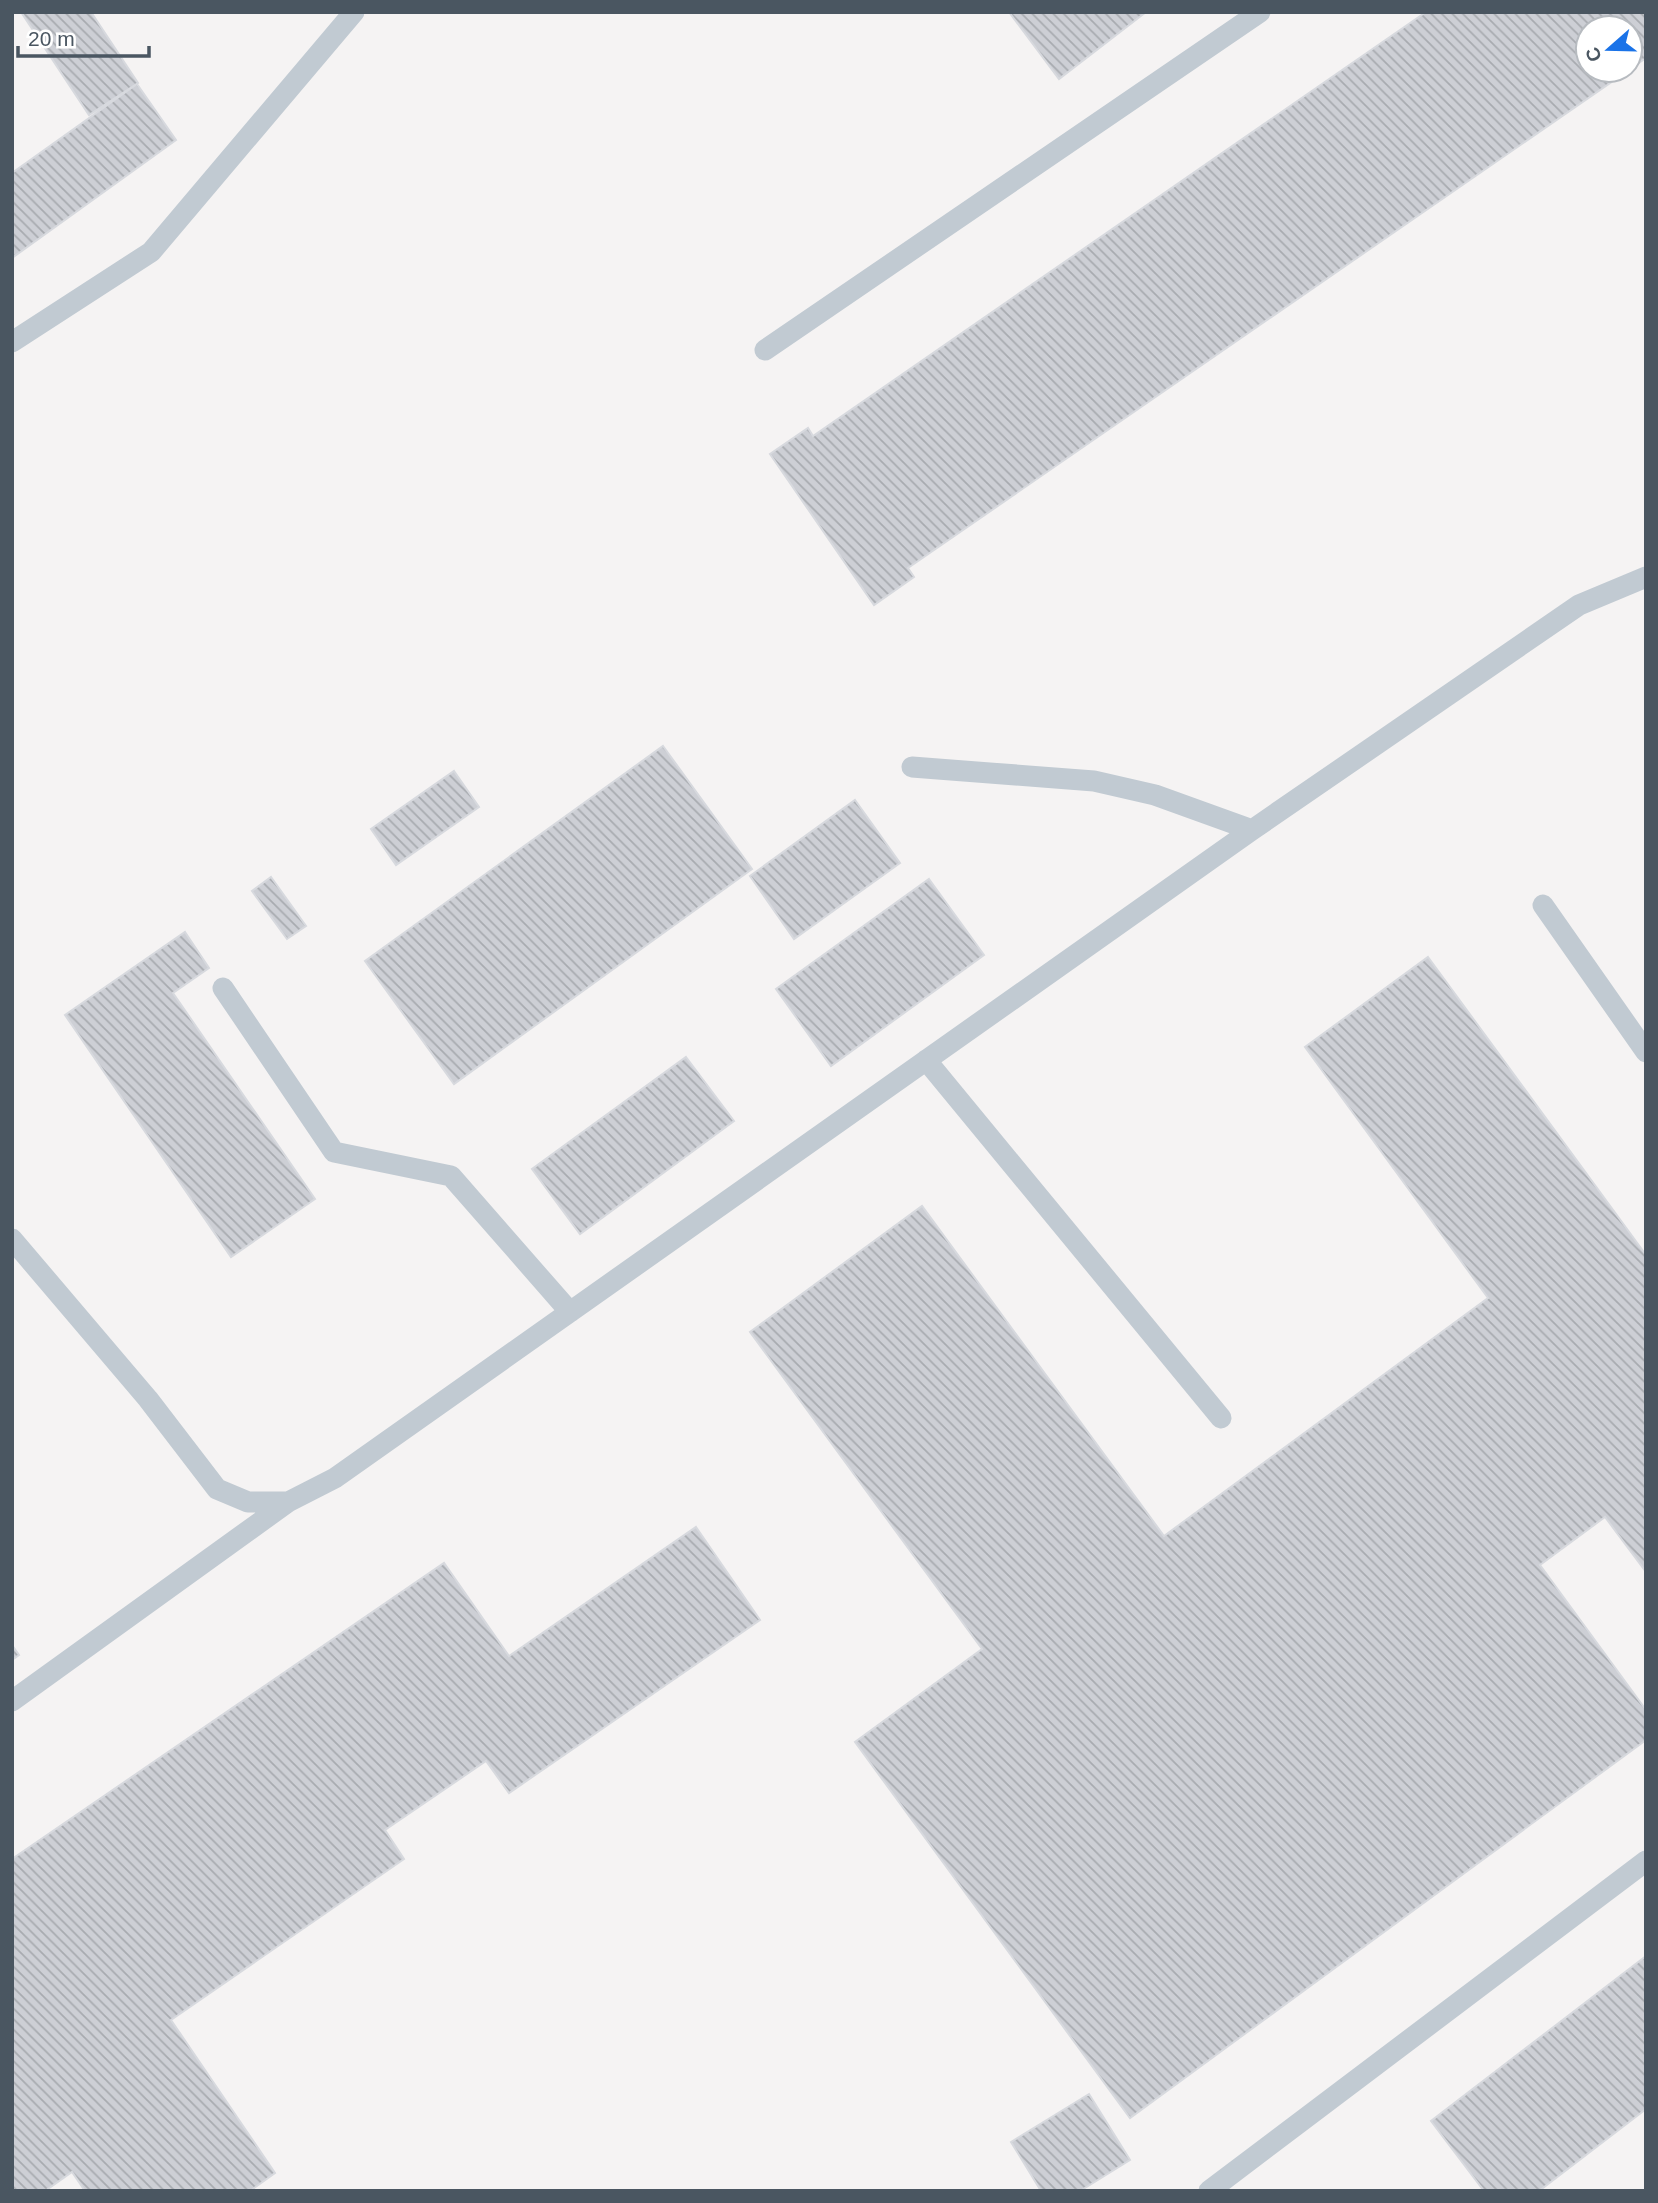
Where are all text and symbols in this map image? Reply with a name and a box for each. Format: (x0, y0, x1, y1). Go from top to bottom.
scale bar (18, 14, 149, 58)
north arrow (1574, 14, 1644, 84)
text: 20 m (28, 27, 75, 50)
text: С (1581, 44, 1606, 65)

